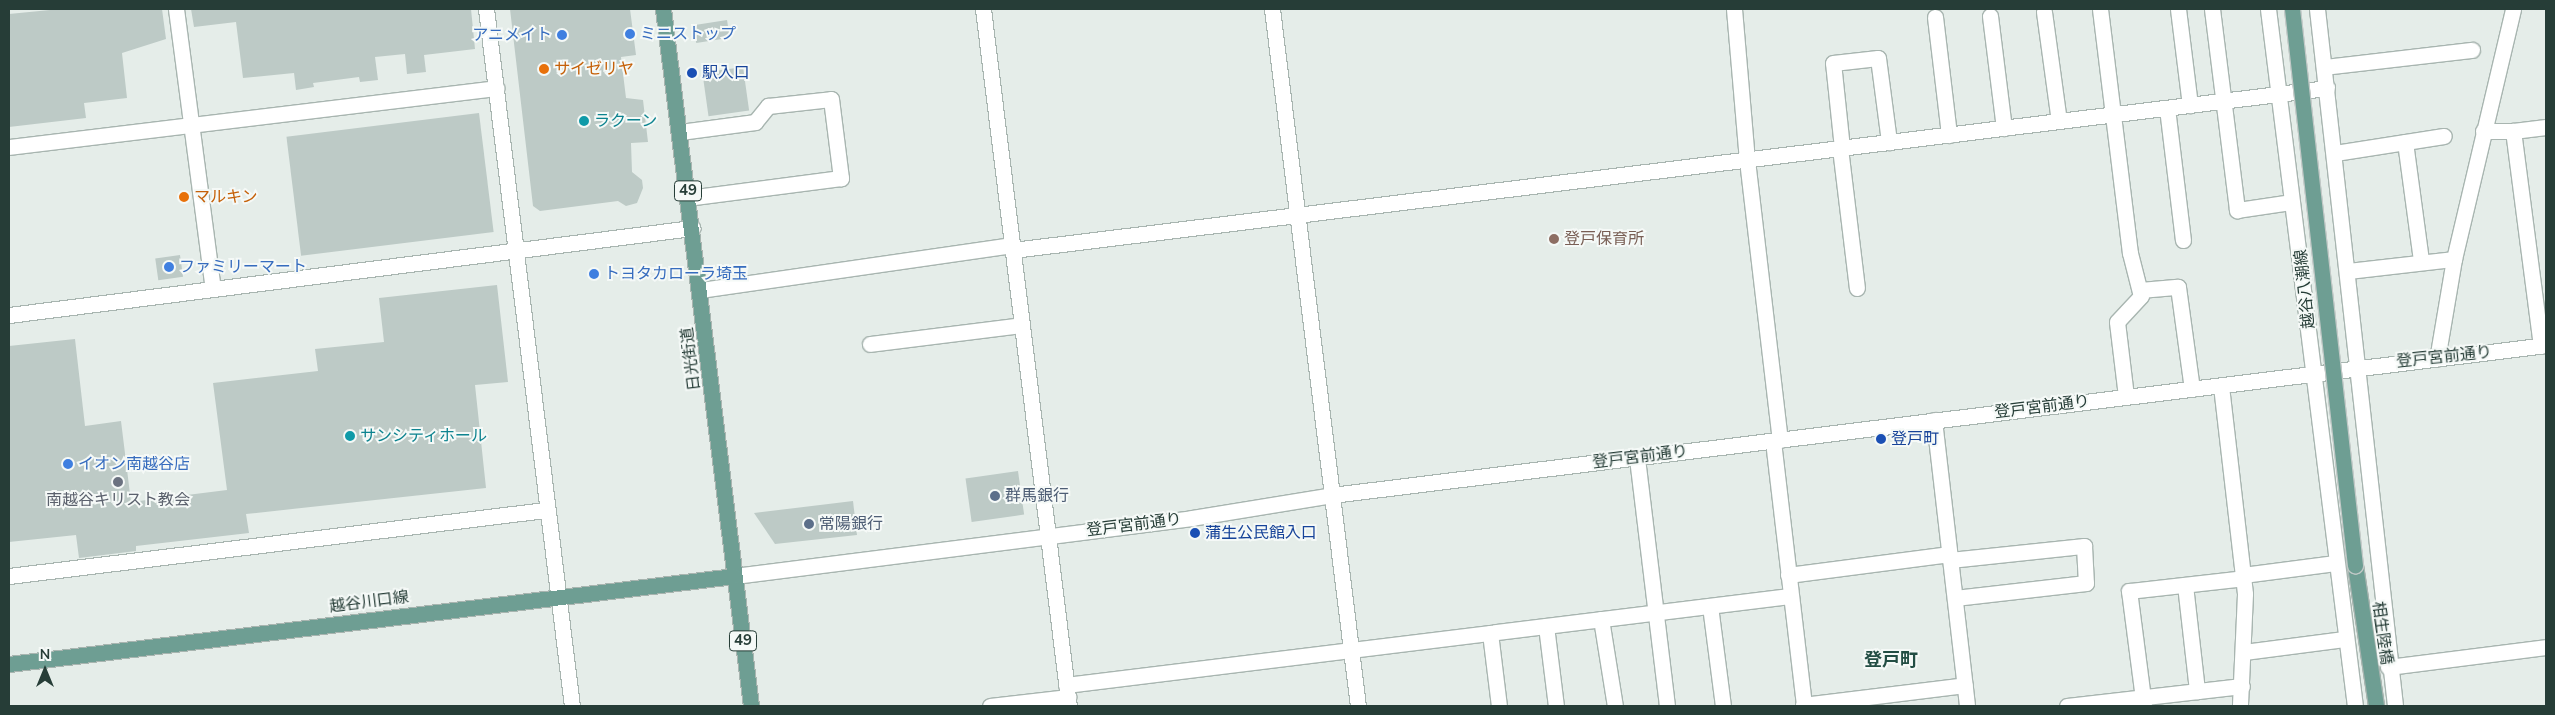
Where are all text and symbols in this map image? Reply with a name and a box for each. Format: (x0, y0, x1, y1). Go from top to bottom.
place label: ミニストップ (640, 24, 736, 44)
place label: アニメイト (472, 25, 552, 45)
marker: ミニストップ (624, 28, 636, 40)
marker: アニメイト (556, 29, 568, 41)
place label: サイゼリヤ (554, 59, 634, 79)
marker: サイゼリヤ (538, 63, 550, 75)
place label: 駅入口 (702, 63, 750, 83)
marker: 駅入口 (686, 67, 698, 79)
place label: ラクーン (594, 111, 658, 131)
marker: ラクーン (578, 115, 590, 127)
road number: 49 (673, 178, 703, 204)
place label: マルキン (194, 187, 258, 207)
marker: マルキン (178, 191, 190, 203)
place label: 登戸保育所 (1564, 229, 1644, 249)
marker: 登戸保育所 (1548, 233, 1560, 245)
street label: 越谷八潮線 (2291, 248, 2319, 330)
place label: ファミリーマート (179, 257, 307, 277)
marker: ファミリーマート (163, 261, 175, 273)
place label: トヨタカローラ埼玉 (604, 264, 748, 284)
marker: トヨタカローラ埼玉 (588, 268, 600, 280)
street label: 日光街道 (678, 326, 704, 392)
street label: 登戸宮前通り (2395, 342, 2493, 372)
street label: 登戸宮前通り (1993, 392, 2091, 422)
place label: サンシティホール (360, 426, 488, 446)
place label: 登戸町 (1891, 429, 1939, 449)
marker: サンシティホール (344, 430, 356, 442)
marker: 登戸町 (1875, 433, 1887, 445)
street label: 登戸宮前通り (1591, 442, 1689, 472)
place label: イオン南越谷店 (78, 454, 190, 474)
marker: イオン南越谷店 (62, 458, 74, 470)
marker: 南越谷キリスト教会 (112, 476, 124, 488)
place label: 群馬銀行 (1005, 486, 1069, 506)
place label: 南越谷キリスト教会 (46, 490, 190, 510)
marker: 群馬銀行 (989, 490, 1001, 502)
street label: 登戸宮前通り (1085, 510, 1183, 540)
place label: 常陽銀行 (819, 514, 883, 534)
marker: 常陽銀行 (803, 518, 815, 530)
place label: 蒲生公民館入口 (1205, 523, 1317, 543)
marker: 蒲生公民館入口 (1189, 527, 1201, 539)
street label: 越谷川口線 (328, 588, 410, 616)
street label: 相生陸橋 (2368, 600, 2396, 666)
road number: 49 (728, 628, 758, 654)
north arrow (20, 645, 70, 695)
text: N (40, 645, 50, 664)
district label: 登戸町 (1864, 649, 1918, 671)

